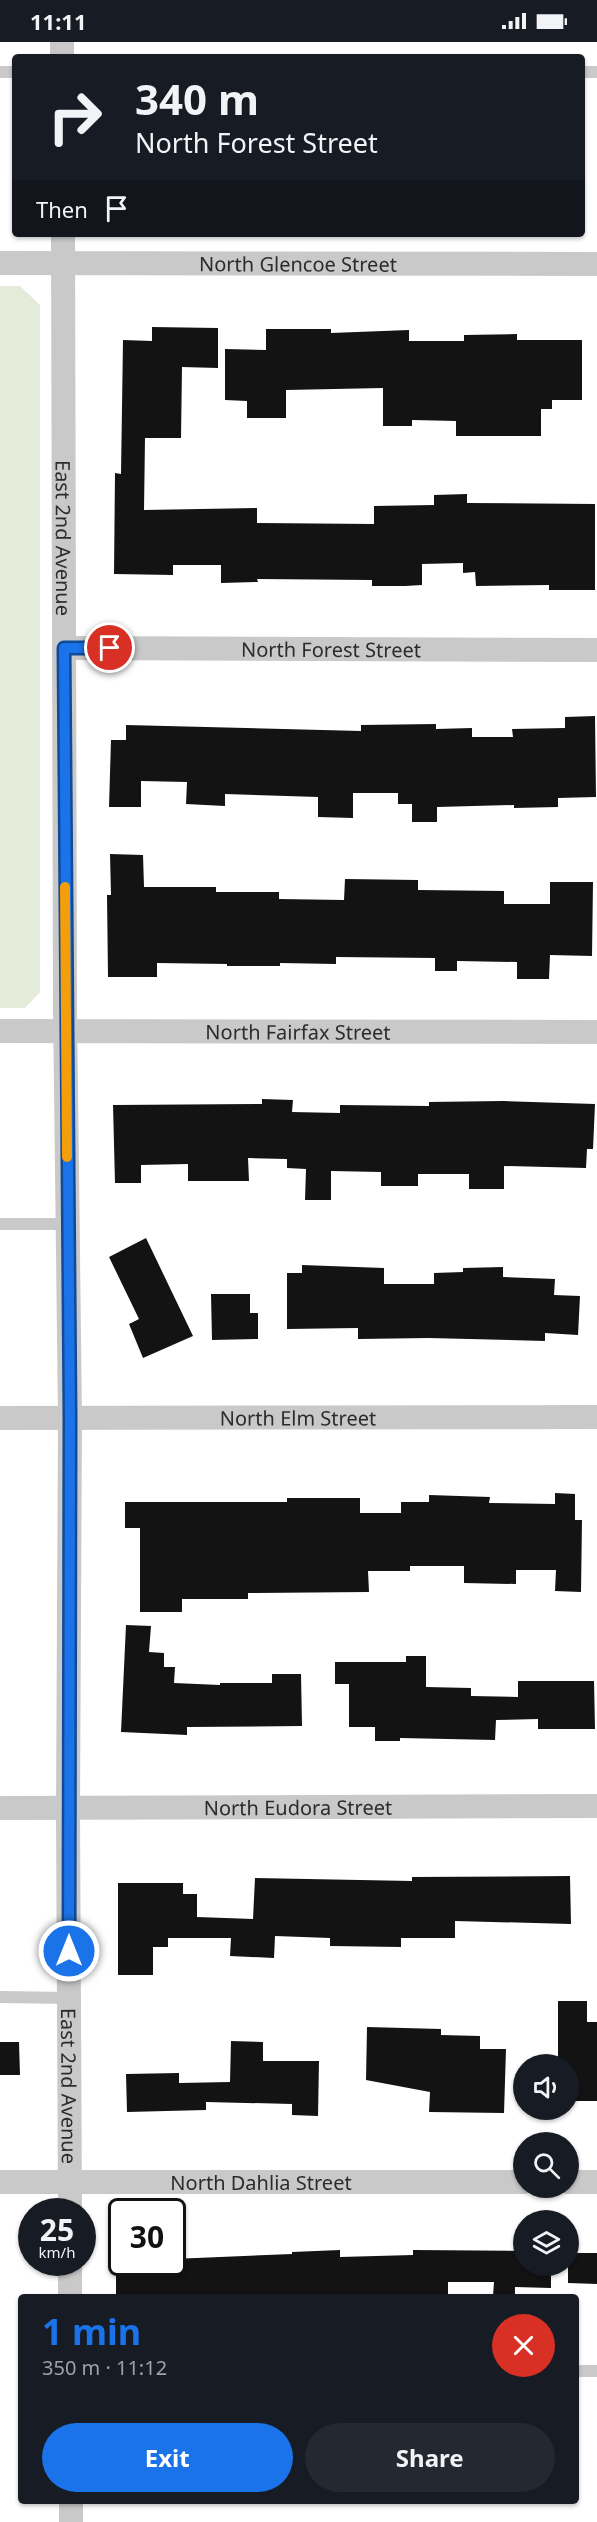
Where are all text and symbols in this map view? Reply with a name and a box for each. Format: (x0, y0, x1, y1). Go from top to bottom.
text: 11:11 (30, 6, 87, 36)
text: 340 m (135, 70, 259, 127)
icon: right (36, 78, 114, 156)
text: North Forest Street (135, 124, 378, 161)
icon: arrive (100, 192, 133, 225)
text: Then (36, 194, 88, 224)
street label: North Glencoe Street (199, 250, 397, 277)
street label: East 2nd Avenue (50, 460, 77, 616)
pin (84, 622, 135, 673)
icon: arrive (93, 631, 126, 664)
street label: North Forest Street (241, 635, 421, 663)
street label: North Fairfax Street (205, 1018, 391, 1045)
street label: North Elm Street (220, 1404, 376, 1431)
street label: North Eudora Street (204, 1793, 392, 1821)
position arrow (37, 1919, 101, 1983)
street label: East 2nd Avenue (55, 2008, 83, 2164)
map controls (513, 2054, 579, 2276)
button: sound (513, 2054, 579, 2120)
button: search (513, 2132, 579, 2198)
street label: North Dahlia Street (170, 2169, 352, 2196)
speed limit sign: 30 (108, 2198, 186, 2276)
text: 25 (40, 2209, 74, 2250)
button: layers (513, 2210, 579, 2276)
text: km/h (39, 2242, 75, 2262)
text: 1 min (42, 2307, 141, 2356)
button: close (492, 2314, 555, 2377)
text: 350 m · 11:12 (42, 2354, 167, 2381)
button: Exit (42, 2423, 293, 2492)
button: Share (305, 2423, 555, 2492)

